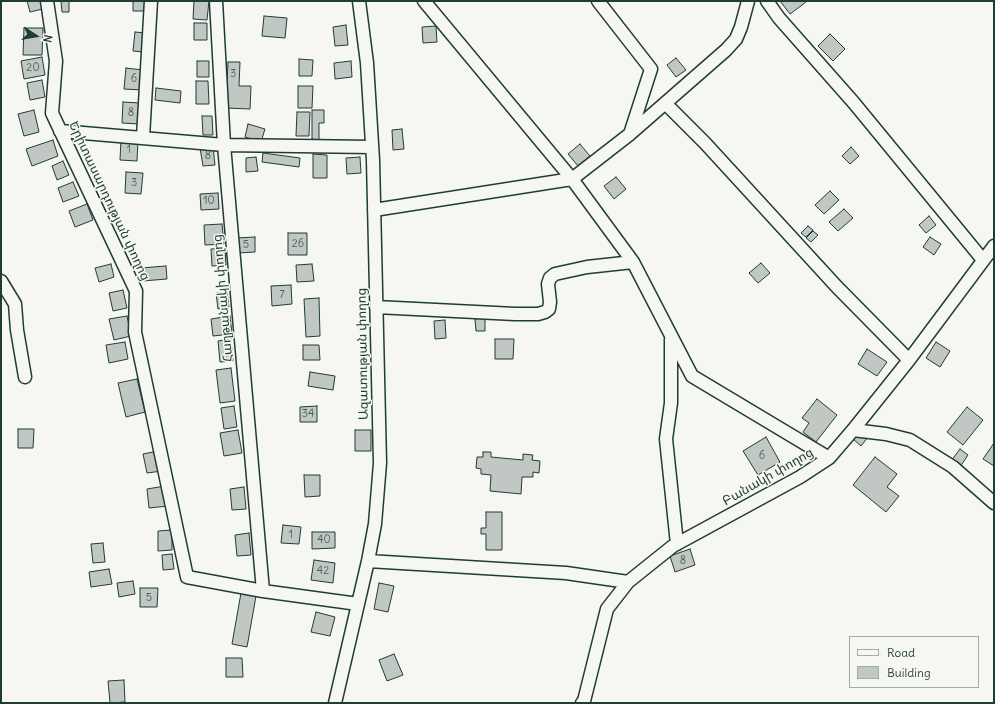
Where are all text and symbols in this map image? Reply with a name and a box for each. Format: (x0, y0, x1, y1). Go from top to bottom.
north arrow (16, 16, 56, 56)
text: N (40, 33, 55, 44)
house number: 20 (26, 61, 40, 75)
house number: 3 (230, 67, 236, 81)
house number: 6 (131, 72, 137, 86)
house number: 8 (128, 106, 134, 120)
street label: Երիտասարդության փողոց (65, 119, 153, 283)
house number: 1 (127, 143, 131, 157)
house number: 8 (205, 149, 211, 163)
house number: 3 (131, 176, 137, 190)
house number: 10 (203, 194, 215, 208)
street label: Հաղթանակի փողոց (210, 234, 236, 362)
house number: 26 (292, 237, 304, 251)
house number: 5 (243, 238, 249, 252)
house number: 7 (279, 288, 285, 302)
street label: Ազատության փողոց (354, 288, 372, 420)
house number: 34 (302, 407, 314, 421)
street label: Բանակի փողոց (720, 445, 816, 509)
house number: 6 (759, 449, 765, 463)
house number: 1 (289, 528, 293, 542)
house number: 40 (317, 533, 331, 547)
house number: 8 (680, 554, 686, 568)
house number: 42 (317, 564, 329, 578)
house number: 5 (146, 591, 152, 605)
legend (849, 636, 979, 688)
text: Road (887, 645, 915, 660)
text: Building (887, 665, 931, 680)

